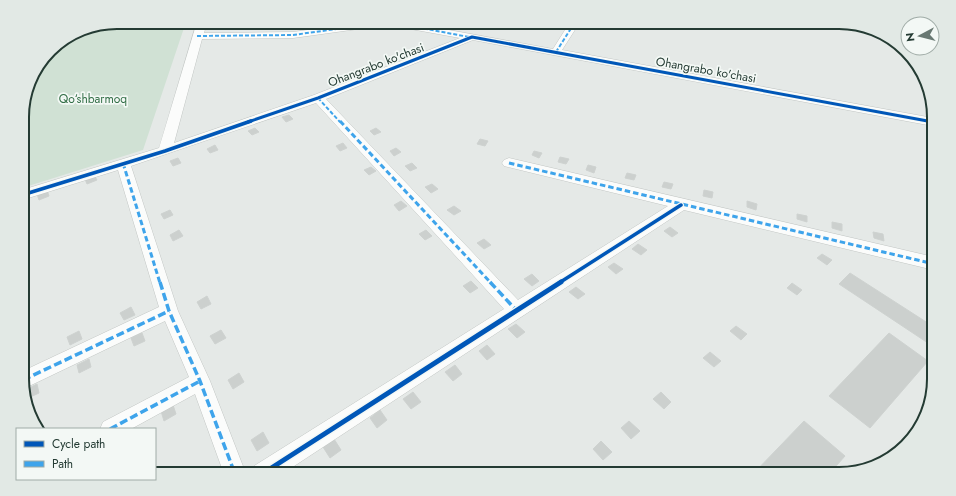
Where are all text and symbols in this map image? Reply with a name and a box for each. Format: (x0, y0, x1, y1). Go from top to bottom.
north arrow (900, 16, 940, 56)
text: N (902, 32, 919, 43)
street label: Ohangrabo ko'chasi (325, 38, 427, 92)
street label: Ohangrabo ko'chasi (654, 52, 758, 88)
park label: Qo‘shbarmoq (59, 90, 127, 108)
legend (16, 428, 156, 480)
text: Cycle path (52, 435, 105, 453)
text: Path (52, 455, 73, 473)

